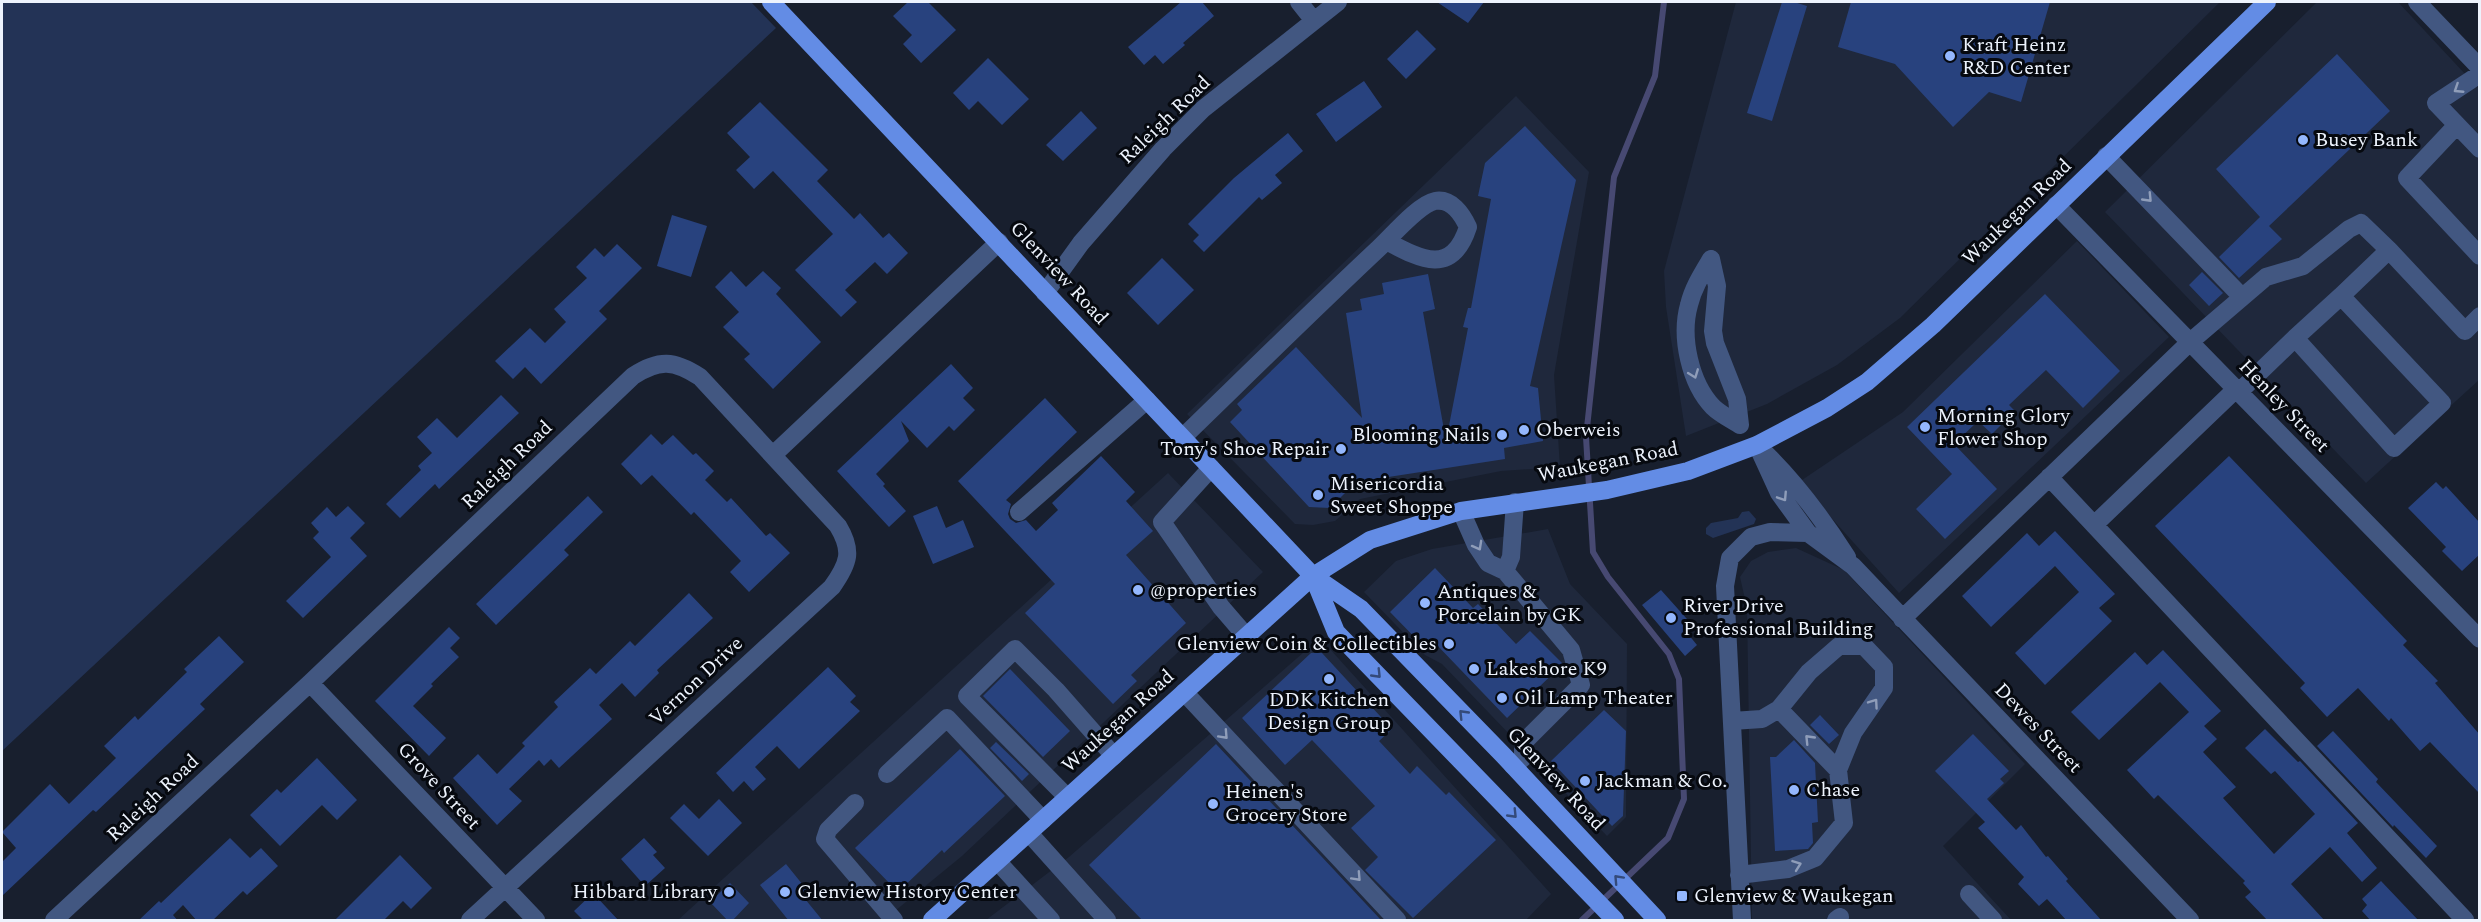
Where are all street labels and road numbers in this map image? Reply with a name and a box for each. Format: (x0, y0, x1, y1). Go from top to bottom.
street label: Raleigh Road (1112, 68, 1218, 172)
street label: Waukegan Road (1955, 152, 2079, 272)
street label: Glenview Road (1003, 214, 1115, 332)
street label: Henley Street (2231, 352, 2337, 460)
street label: Raleigh Road (454, 413, 560, 517)
street label: Waukegan Road (1535, 434, 1681, 490)
street label: Vernon Drive (642, 629, 750, 733)
street label: Waukegan Road (1055, 662, 1181, 780)
street label: Dewes Street (1987, 676, 2089, 780)
street label: Glenview Road (1500, 720, 1612, 838)
street label: Grove Street (390, 735, 488, 837)
street label: Raleigh Road (100, 747, 206, 849)

